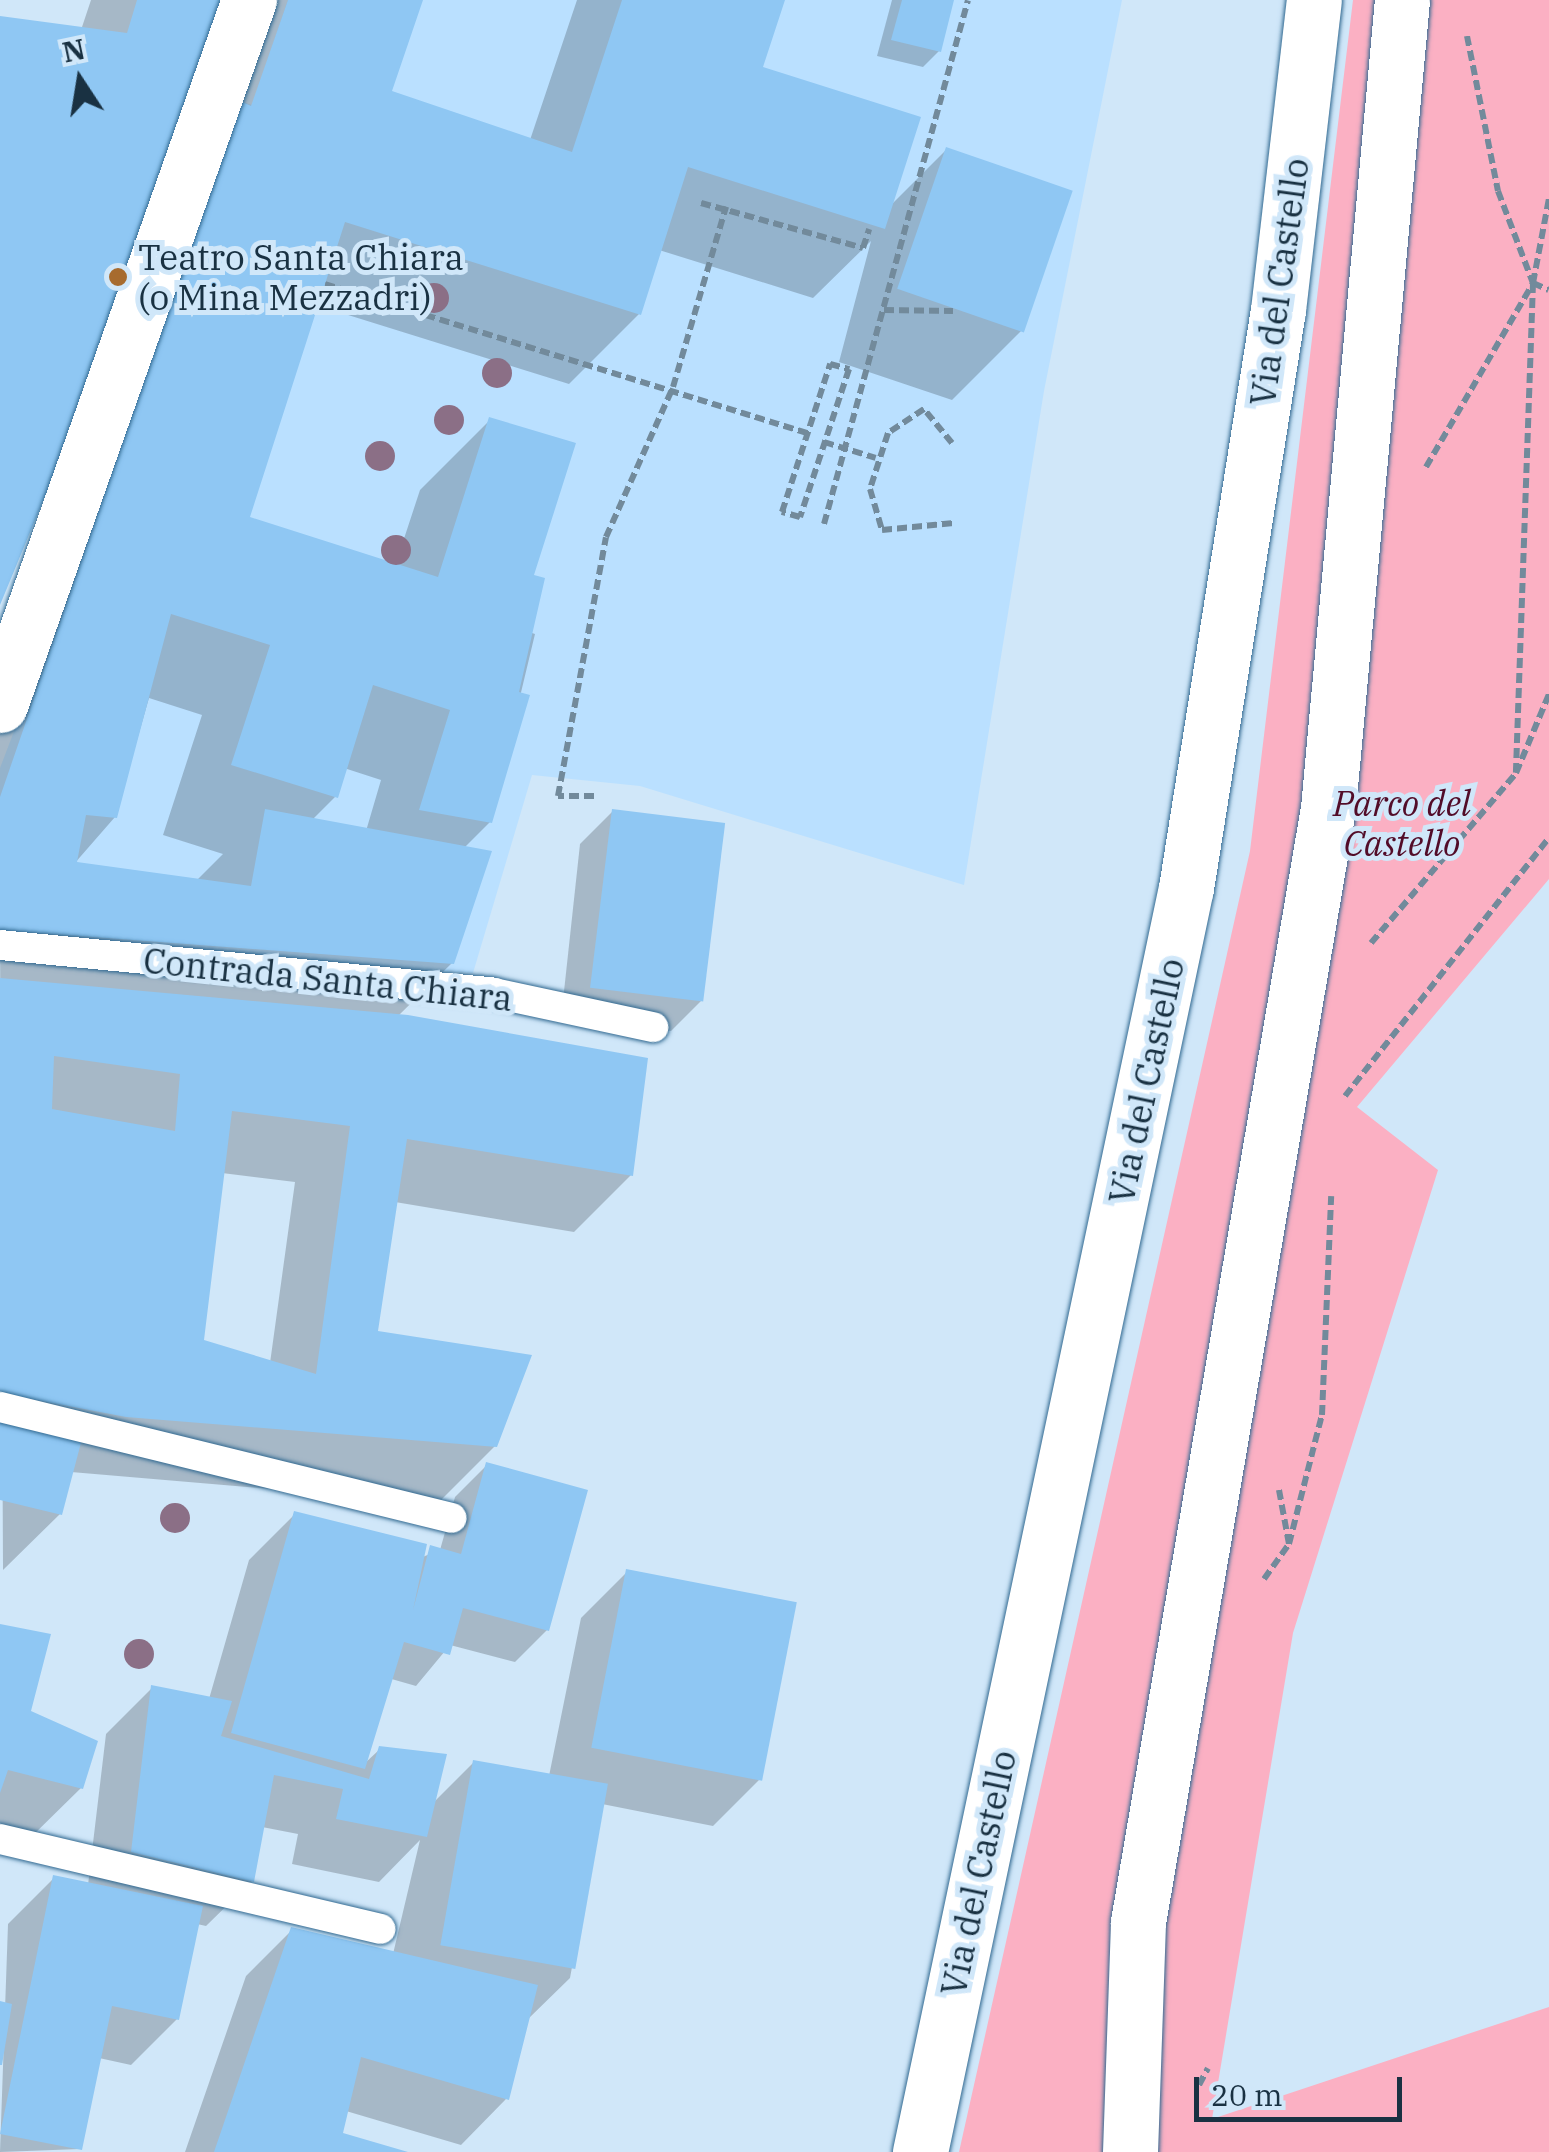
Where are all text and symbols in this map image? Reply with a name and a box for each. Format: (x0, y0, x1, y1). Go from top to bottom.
north arrow (30, 30, 130, 130)
text: N (59, 30, 88, 71)
street label: Via del Castello (1241, 155, 1317, 409)
place label: Teatro Santa Chiara (o Mina Mezzadri) (138, 236, 464, 318)
marker: Teatro Santa Chiara (o Mina Mezzadri) (107, 266, 129, 288)
park label: Parco del Castello (1333, 782, 1471, 864)
street label: Contrada Santa Chiara (141, 939, 515, 1019)
street label: Via del Castello (1100, 955, 1192, 1207)
street label: Via del Castello (932, 1747, 1024, 1999)
scale bar (1199, 2057, 1406, 2119)
text: 20 m (1211, 2075, 1283, 2114)

